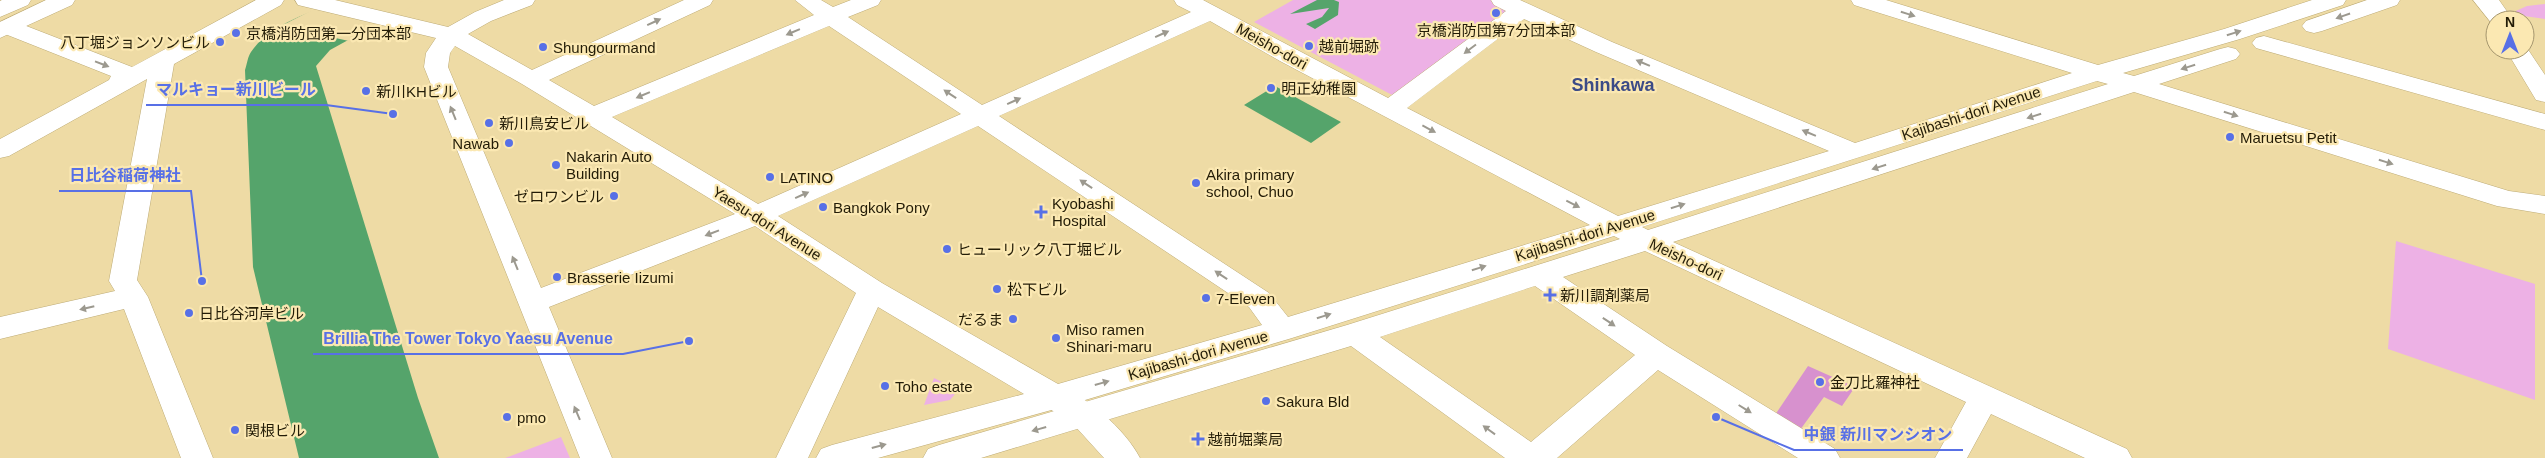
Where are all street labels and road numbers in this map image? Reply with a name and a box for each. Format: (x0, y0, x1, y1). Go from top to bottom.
street label: Meisho-dori (1234, 20, 1310, 72)
street label: Kajibashi-dori Avenue (1900, 83, 2042, 143)
street label: Yaesu-dori Avenue (709, 183, 825, 263)
street label: Kajibashi-dori Avenue (1513, 206, 1657, 264)
street label: Meisho-dori (1647, 235, 1725, 283)
street label: Kajibashi-dori Avenue (1126, 327, 1270, 383)

